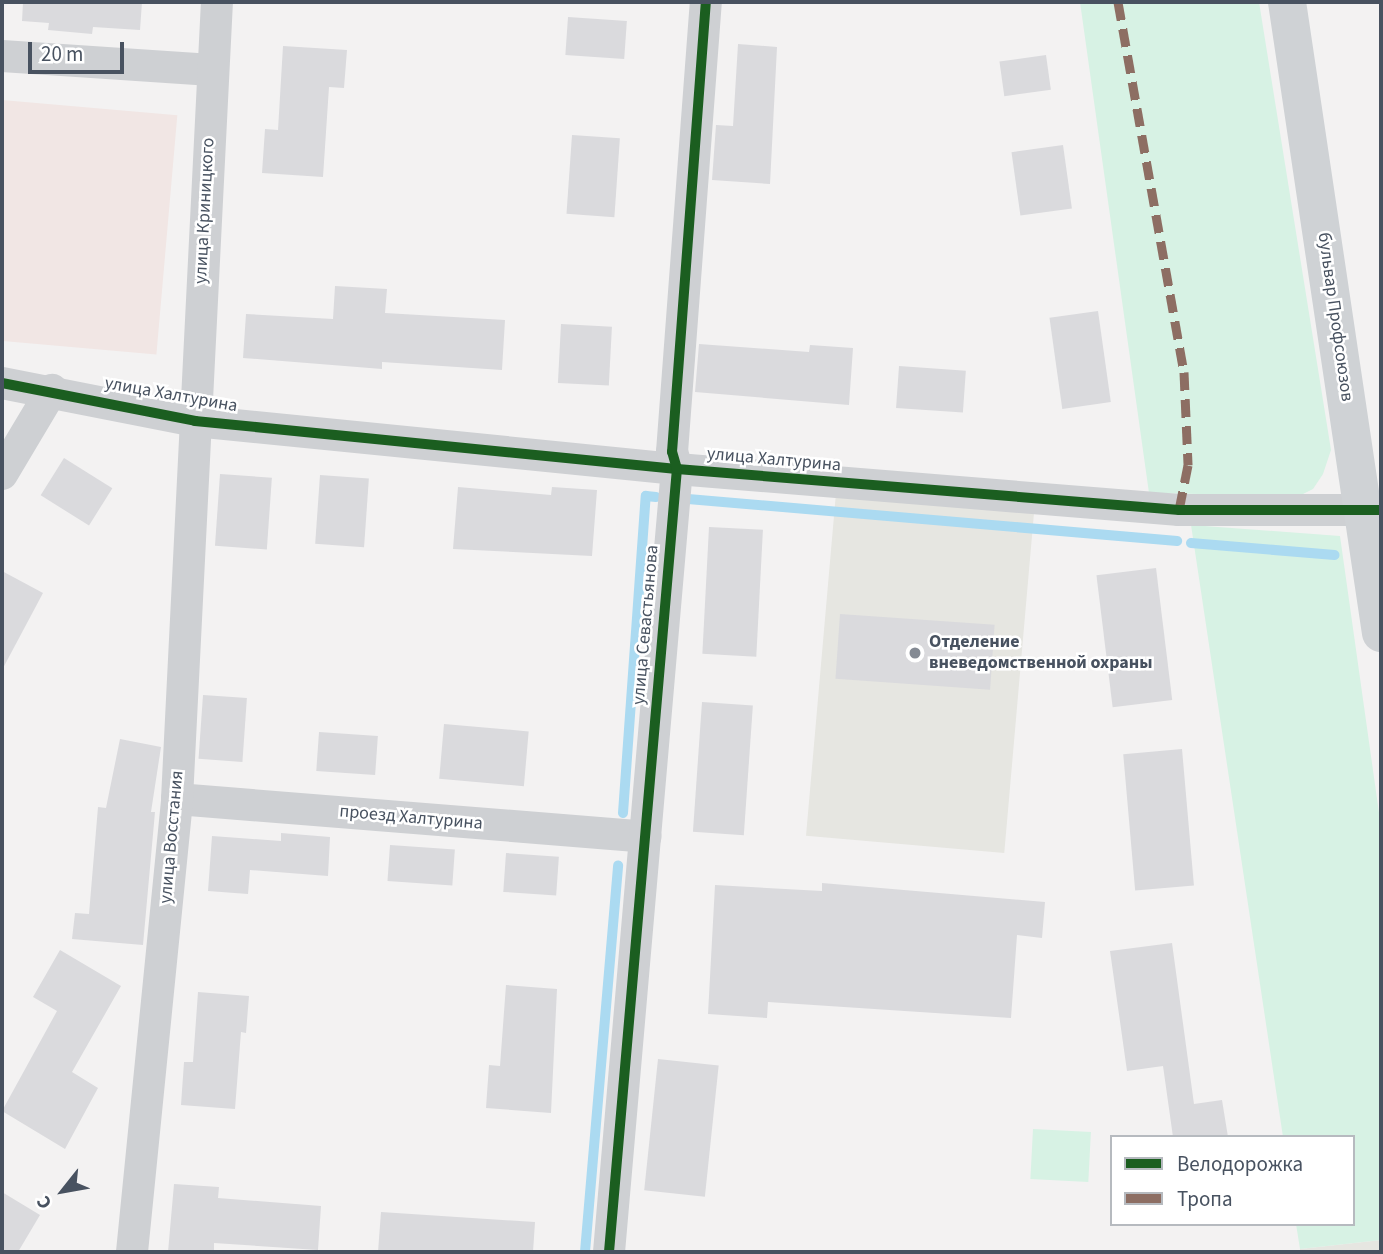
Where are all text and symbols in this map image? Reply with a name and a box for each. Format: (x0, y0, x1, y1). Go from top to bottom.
scale bar (32, 28, 128, 72)
text: 20 m (41, 39, 83, 69)
street label: улица Криницкого (190, 137, 220, 285)
street label: бульвар Профсоюзов (1312, 231, 1358, 403)
street label: улица Халтурина (103, 373, 239, 417)
street label: улица Халтурина (706, 443, 842, 477)
street label: улица Севастьянова (628, 544, 664, 706)
place label: Отделение вневедомственной охраны (929, 632, 1153, 674)
marker: Отделение вневедомственной охраны (907, 645, 923, 661)
street label: улица Восстания (155, 770, 189, 904)
street label: проезд Халтурина (338, 801, 484, 835)
legend (1110, 1135, 1355, 1226)
text: Велодорожка (1177, 1149, 1303, 1179)
north arrow (28, 1156, 98, 1226)
text: Тропа (1177, 1184, 1233, 1214)
text: С (30, 1190, 59, 1214)

